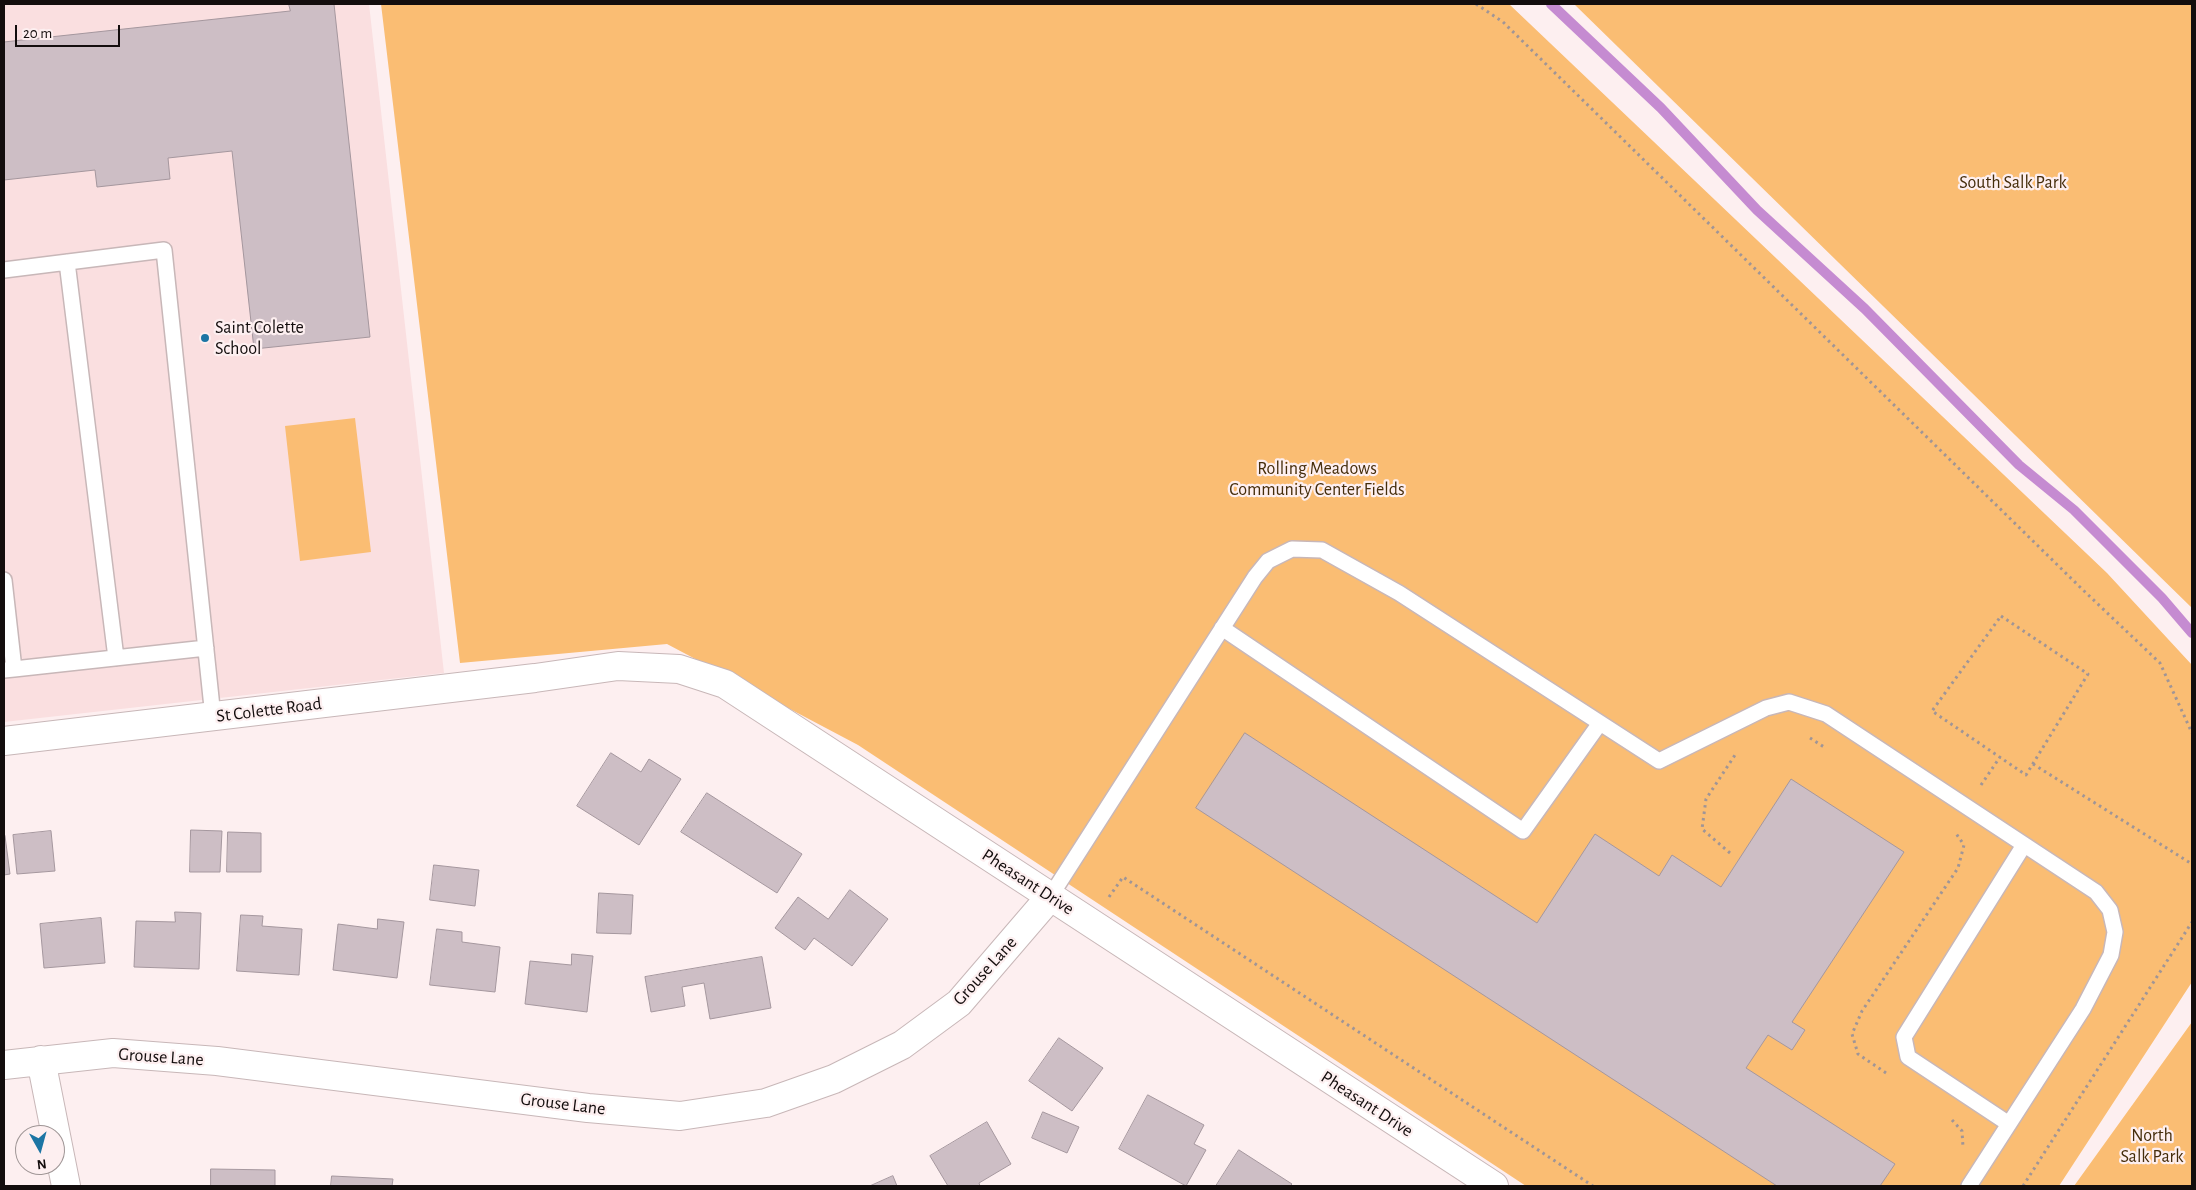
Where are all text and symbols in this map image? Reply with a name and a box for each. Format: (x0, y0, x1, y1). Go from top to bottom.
scale bar (18, 15, 122, 47)
text: 20 m (23, 26, 52, 41)
park label: South Salk Park (1959, 172, 2067, 194)
place label: Saint Colette School (215, 317, 304, 359)
marker: Saint Colette School (199, 332, 211, 344)
park label: Rolling Meadows Community Center Fields (1229, 458, 1405, 500)
street label: St Colette Road (215, 693, 323, 727)
street label: Pheasant Drive (978, 844, 1078, 920)
street label: Grouse Lane (948, 932, 1022, 1010)
street label: Grouse Lane (118, 1043, 204, 1071)
street label: Pheasant Drive (1317, 1066, 1417, 1142)
street label: Grouse Lane (519, 1088, 607, 1120)
north arrow (15, 1125, 65, 1175)
park label: North Salk Park (2120, 1125, 2184, 1168)
text: N (36, 1156, 47, 1171)

